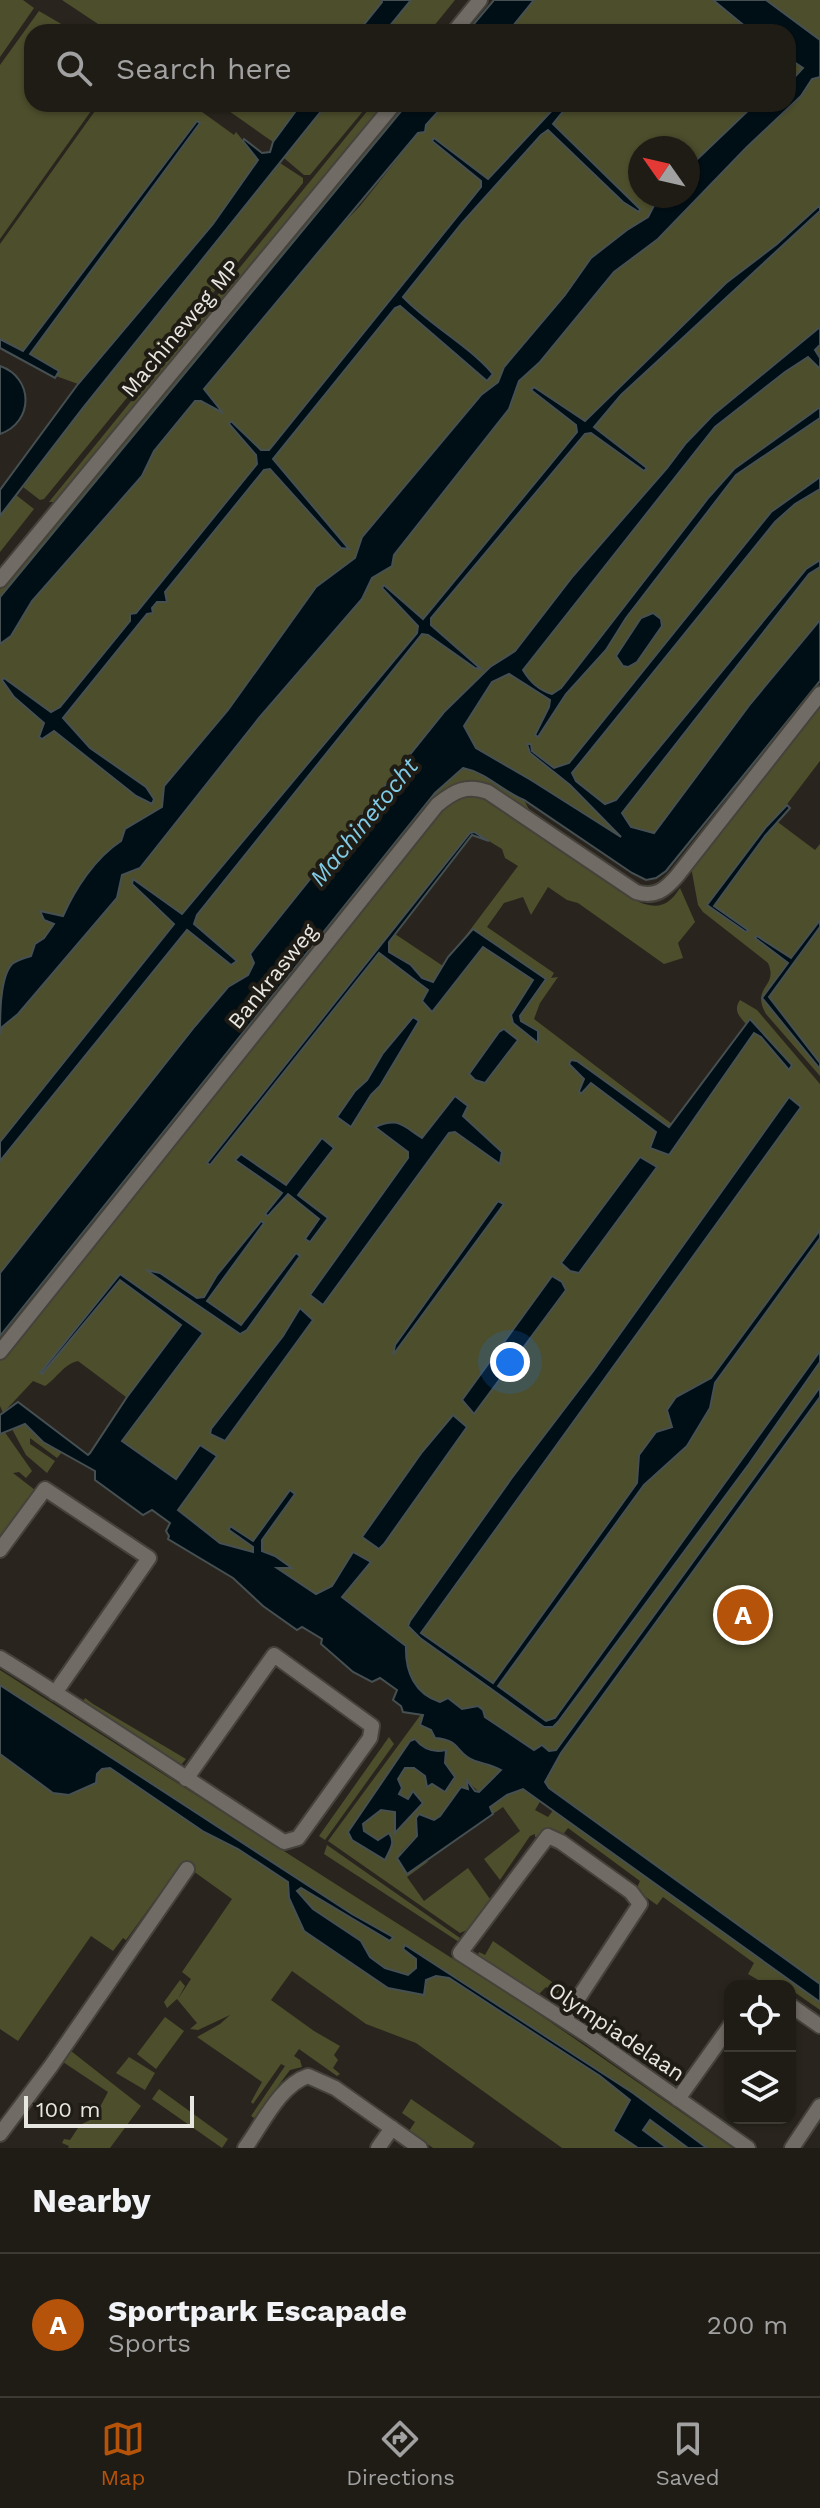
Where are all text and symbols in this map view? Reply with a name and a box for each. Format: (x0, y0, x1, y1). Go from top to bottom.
search box (24, 24, 796, 112)
icon: search (52, 46, 96, 90)
text: Search here (116, 51, 292, 86)
north arrow (628, 136, 700, 208)
street label: Machineweg MP (116, 255, 245, 402)
water label: Machinetocht (304, 751, 425, 892)
street label: Bankrasweg (223, 919, 322, 1034)
your location (490, 1342, 530, 1382)
pin: A (717, 1585, 769, 1645)
street label: Olympiadelaan (544, 1977, 690, 2086)
map controls (724, 1980, 796, 2124)
button: locate (724, 1980, 796, 2052)
button: layers (724, 2052, 796, 2124)
scale bar (24, 2092, 194, 2128)
text: 100 m (36, 2097, 100, 2122)
text: Nearby (32, 2180, 151, 2220)
text: Sportpark Escapade (108, 2293, 407, 2328)
text: A (49, 2310, 67, 2340)
text: 200 m (707, 2310, 788, 2340)
text: Sports (108, 2328, 191, 2358)
tab: Map (100, 2417, 145, 2490)
tab: Directions (346, 2417, 455, 2490)
tab: Saved (656, 2417, 720, 2490)

